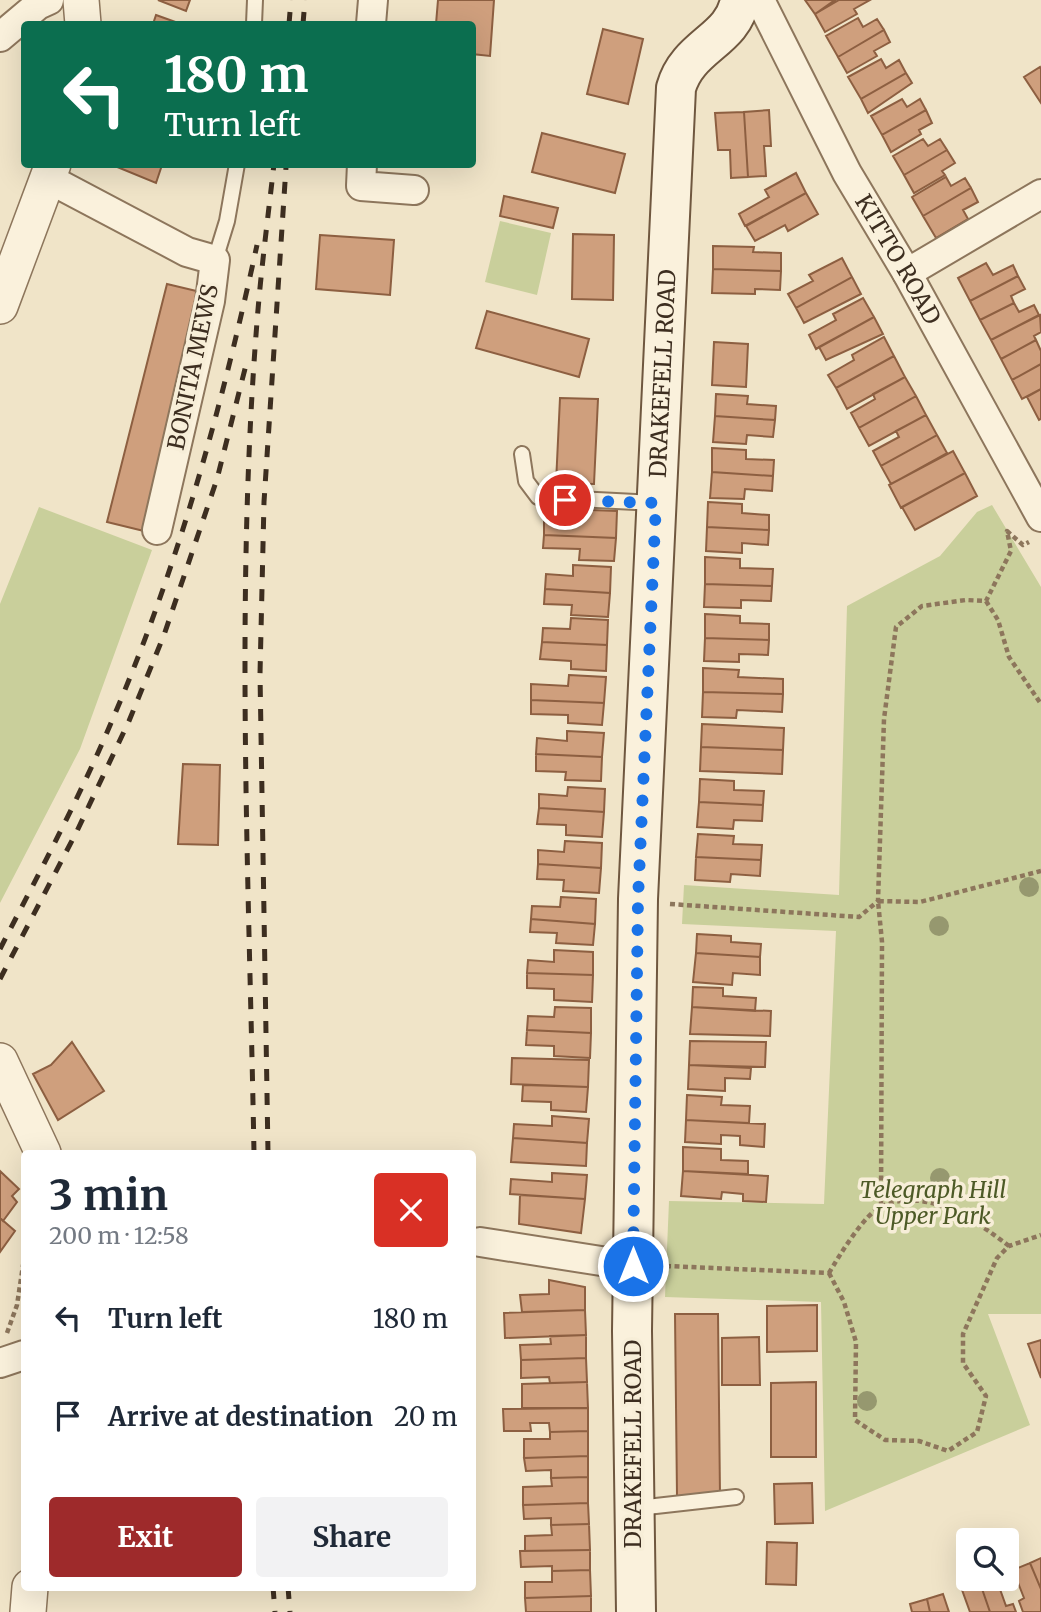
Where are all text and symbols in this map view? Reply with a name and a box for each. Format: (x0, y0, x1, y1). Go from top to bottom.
text: 180 m (164, 44, 309, 105)
icon: left (49, 49, 140, 140)
text: Turn left (164, 105, 301, 145)
street label: KITTO ROAD (849, 189, 947, 329)
street label: DRAKEFELL ROAD (643, 269, 681, 479)
street label: BONITA MEWS (161, 281, 224, 453)
pin (535, 470, 595, 530)
icon: arrive (546, 481, 584, 519)
text: 3 min (49, 1169, 168, 1221)
button: close (374, 1173, 448, 1247)
park label: Telegraph Hill Upper Park (860, 1175, 1006, 1230)
text: 200 m · 12:58 (49, 1221, 189, 1250)
position arrow (596, 1229, 670, 1303)
icon: left (49, 1299, 87, 1337)
text: Turn left (108, 1302, 222, 1335)
text: 180 m (373, 1302, 448, 1335)
street label: DRAKEFELL ROAD (618, 1340, 647, 1548)
icon: arrive (49, 1397, 87, 1435)
text: Arrive at destination (108, 1400, 373, 1433)
text: 20 m (394, 1400, 458, 1433)
button: Exit (49, 1497, 242, 1577)
button: Share (256, 1497, 448, 1577)
map controls (956, 1528, 1019, 1591)
button: search (956, 1528, 1019, 1591)

